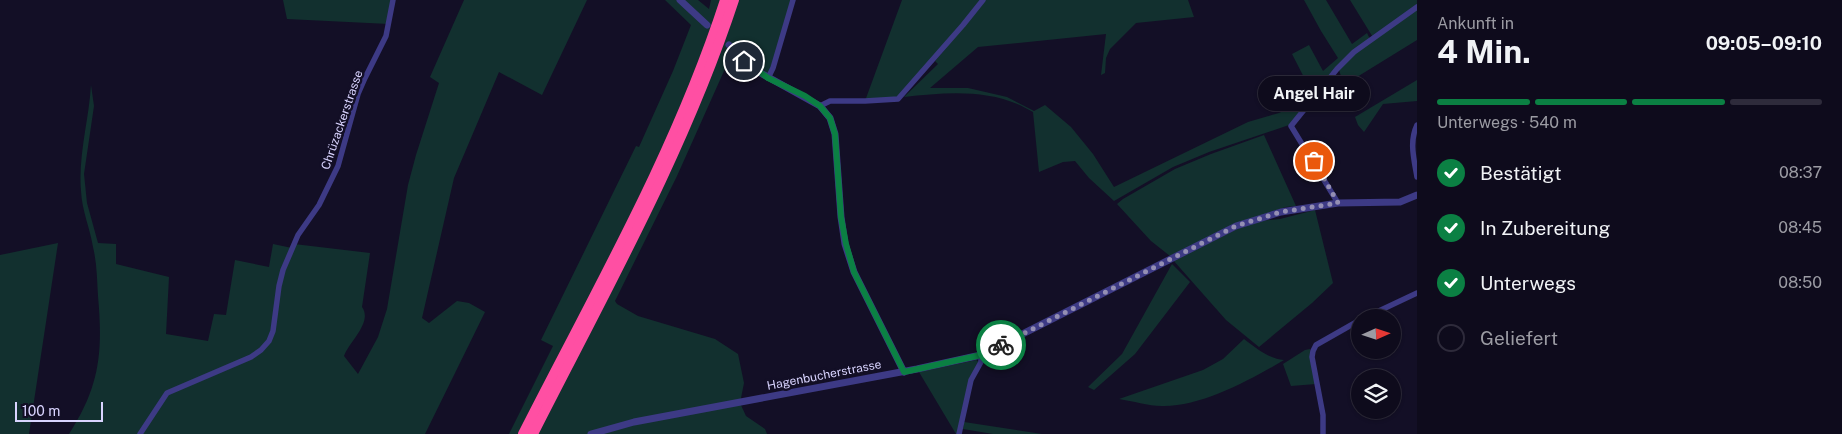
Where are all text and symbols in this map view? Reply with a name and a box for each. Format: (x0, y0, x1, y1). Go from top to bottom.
text: Ankunft in (1437, 14, 1514, 33)
text: 09:05–09:10 (1706, 32, 1822, 54)
text: 4 Min. (1437, 33, 1531, 70)
pin (723, 40, 765, 82)
icon: home (730, 47, 758, 75)
street label: Chrüzackerstrasse (318, 68, 366, 172)
callout: Angel Hair (1258, 76, 1370, 111)
text: Angel Hair (1273, 84, 1355, 103)
text: Unterwegs · 540 m (1437, 113, 1577, 132)
pin (1293, 140, 1335, 182)
icon: bag (1300, 147, 1328, 175)
icon: check (1437, 159, 1465, 187)
text: Bestätigt (1480, 162, 1562, 184)
text: 08:37 (1779, 163, 1822, 182)
icon: check (1437, 214, 1465, 242)
text: In Zubereitung (1480, 217, 1610, 239)
text: 08:45 (1778, 218, 1822, 237)
icon: check (1437, 269, 1465, 297)
text: Unterwegs (1480, 272, 1576, 294)
text: 08:50 (1778, 273, 1822, 292)
north arrow (1351, 309, 1401, 359)
map controls (1351, 309, 1401, 419)
courier (976, 320, 1026, 370)
text: Geliefert (1480, 327, 1558, 349)
icon: bike (987, 331, 1015, 359)
street label: Hagenbucherstrasse (766, 357, 883, 393)
button: layers (1351, 369, 1401, 419)
scale bar (15, 399, 102, 422)
text: 100 m (22, 403, 60, 419)

